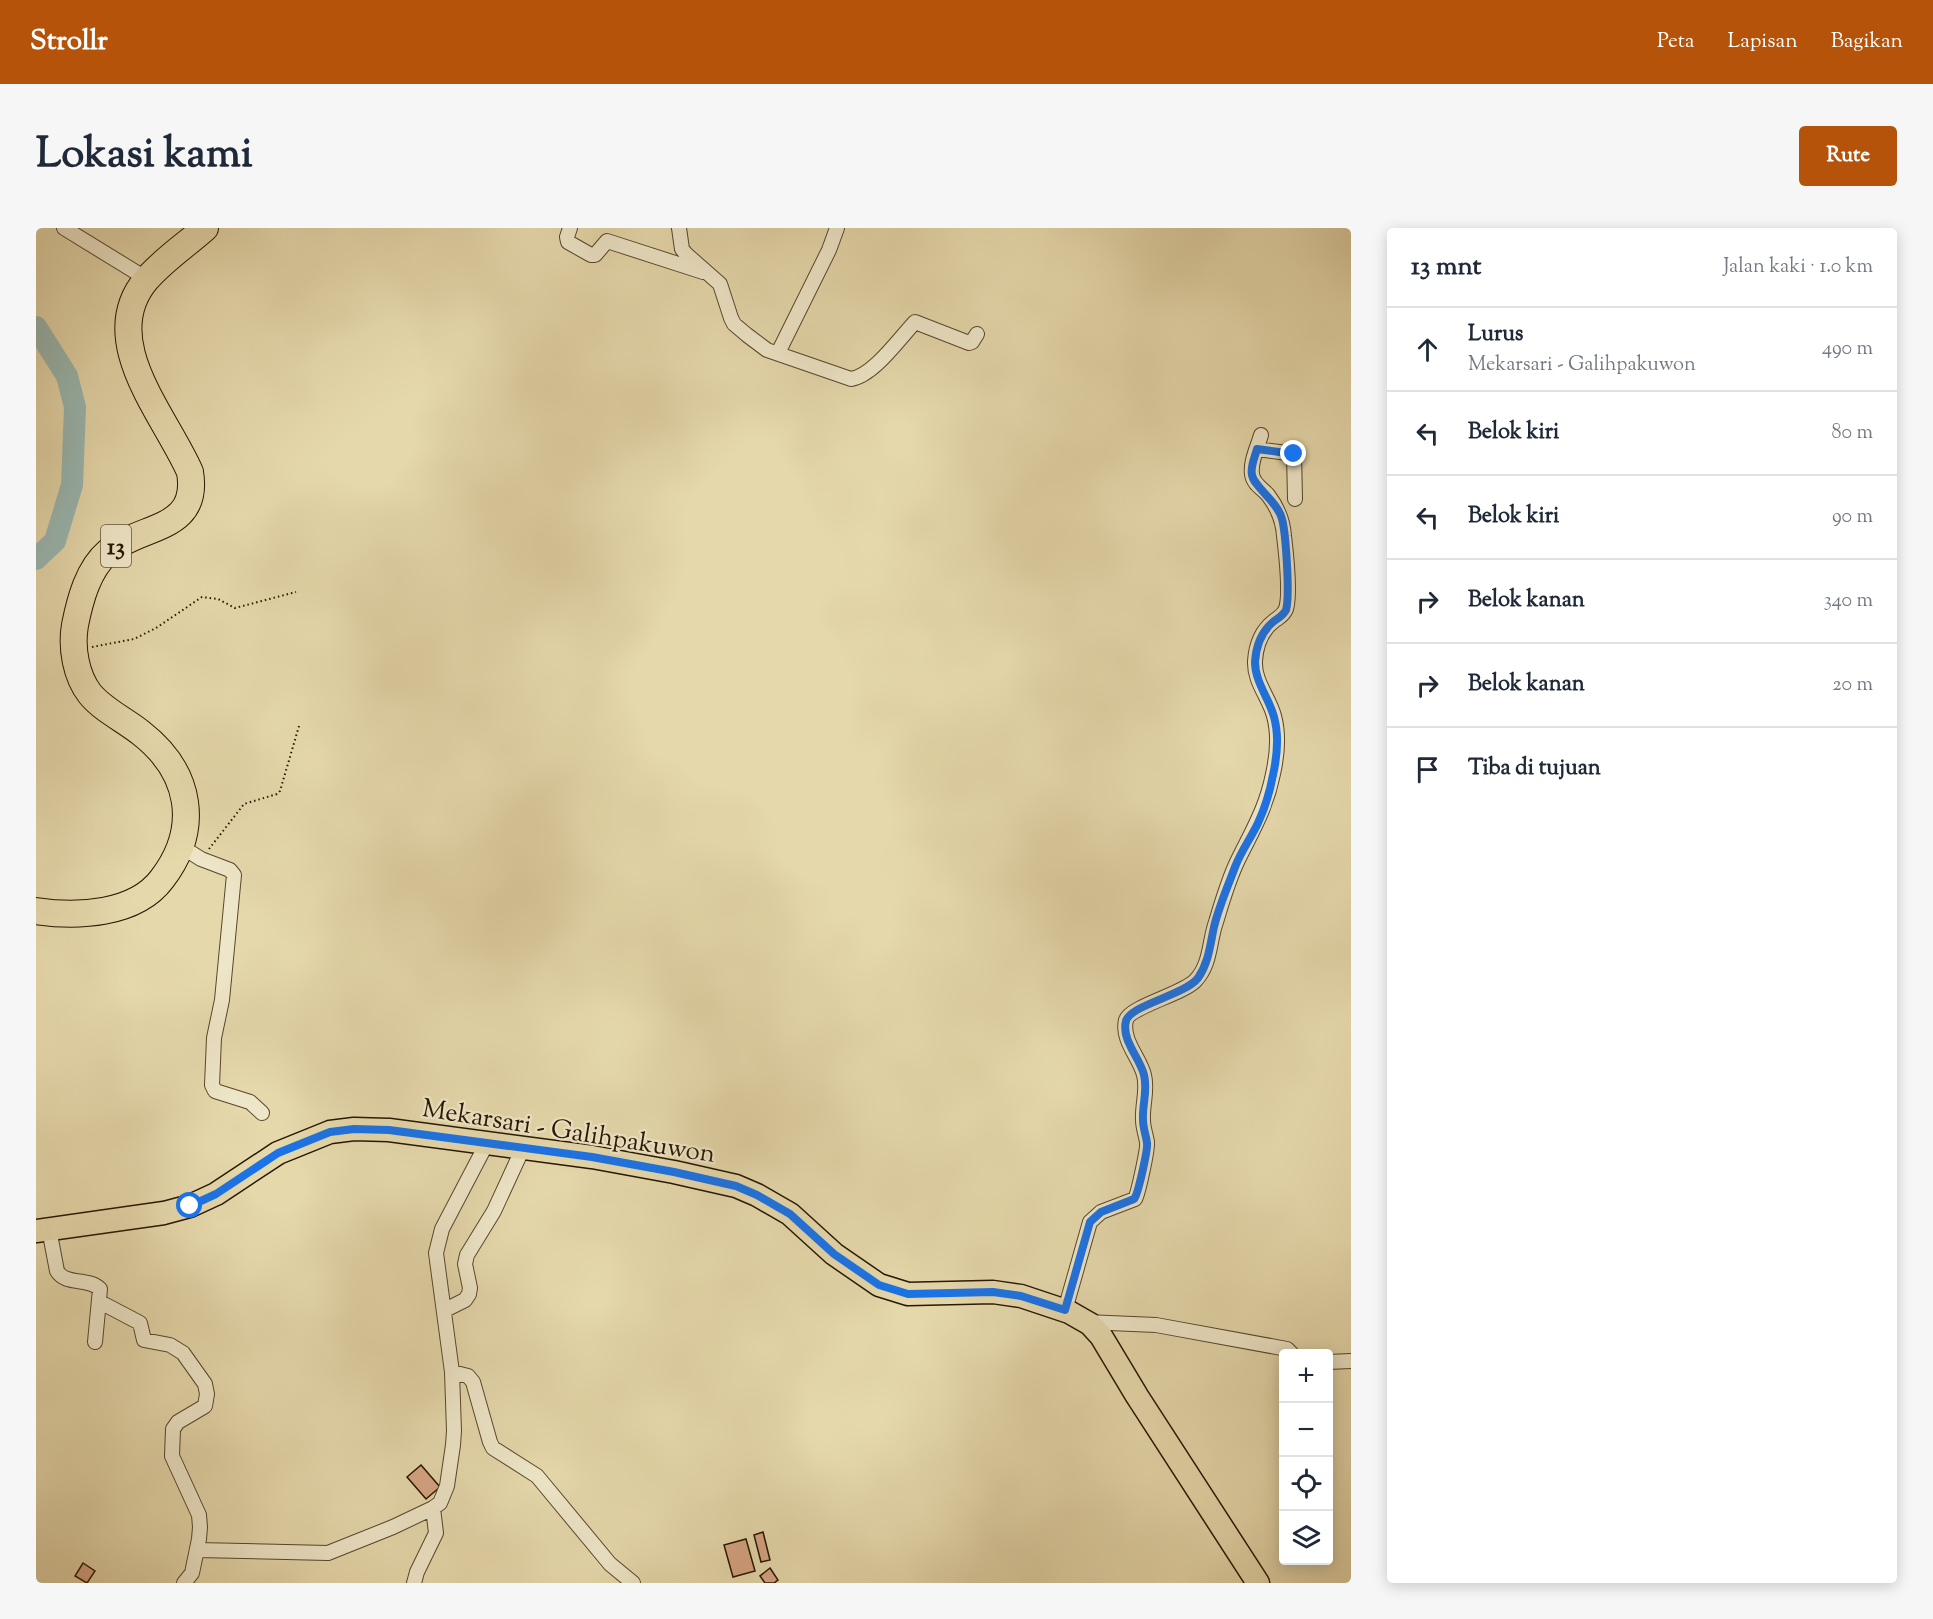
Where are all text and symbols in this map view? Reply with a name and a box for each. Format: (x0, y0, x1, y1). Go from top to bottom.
text: Strollr (30, 22, 108, 62)
text: Peta (1657, 27, 1695, 57)
text: Lapisan (1728, 27, 1798, 57)
text: Bagikan (1831, 27, 1903, 57)
text: Lokasi kami (36, 126, 253, 186)
button: Rute (1799, 126, 1897, 186)
text: 13 mnt (1411, 249, 1481, 286)
text: Jalan kaki · 1.0 km (1723, 253, 1873, 282)
text: Lurus (1468, 319, 1524, 351)
icon: ahead (1411, 333, 1444, 366)
text: 490 m (1822, 335, 1873, 364)
text: Mekarsari - Galihpakuwon (1468, 351, 1696, 380)
icon: left (1411, 417, 1444, 450)
text: Belok kiri (1468, 417, 1559, 449)
text: 80 m (1832, 419, 1873, 448)
route end (1280, 440, 1306, 466)
icon: left (1411, 501, 1444, 534)
text: Belok kiri (1468, 501, 1559, 533)
text: 90 m (1832, 503, 1873, 532)
road number: 13 (101, 525, 131, 567)
icon: right (1411, 585, 1444, 618)
text: Belok kanan (1468, 585, 1585, 617)
text: 340 m (1824, 587, 1873, 616)
icon: right (1411, 669, 1444, 702)
text: Belok kanan (1468, 669, 1585, 701)
text: 20 m (1832, 671, 1873, 700)
icon: arrive (1411, 753, 1444, 786)
text: Tiba di tujuan (1468, 753, 1601, 785)
street label: Mekarsari - Galihpakuwon (419, 1091, 718, 1174)
route start (176, 1192, 202, 1218)
map controls (1279, 1349, 1333, 1565)
button: + (1279, 1349, 1333, 1403)
button: − (1279, 1403, 1333, 1457)
button: locate (1279, 1457, 1333, 1511)
button: layers (1279, 1511, 1333, 1565)

